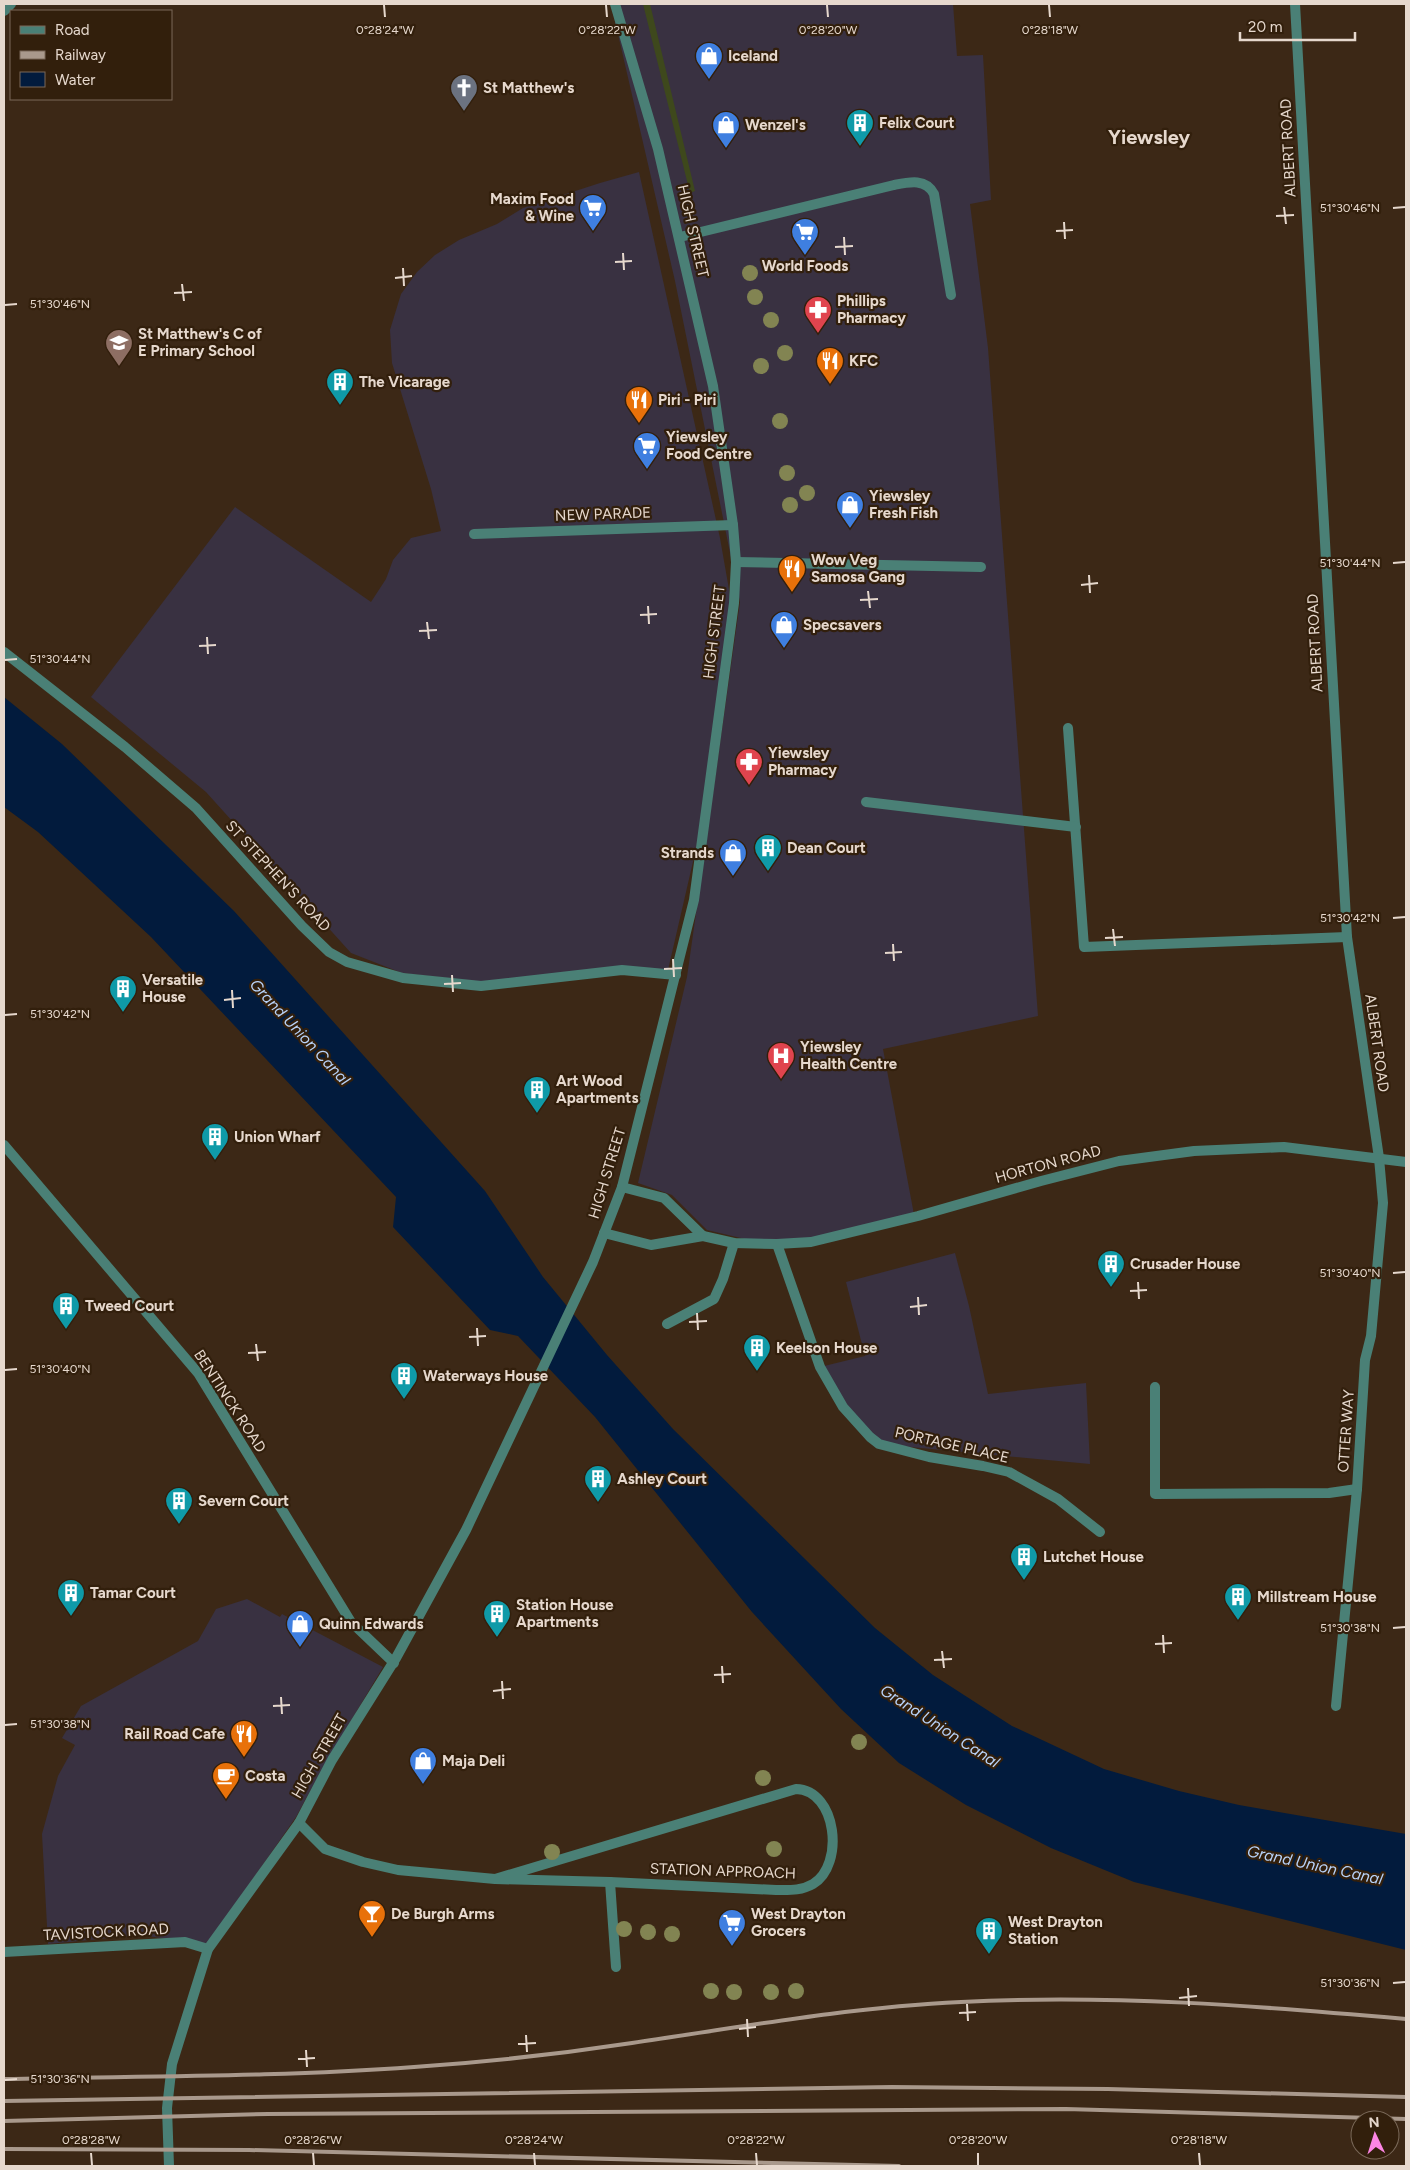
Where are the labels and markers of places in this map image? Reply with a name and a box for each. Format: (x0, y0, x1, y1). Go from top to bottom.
shop icon: Iceland (694, 41, 724, 80)
place label: Iceland (728, 47, 778, 65)
church icon: St Matthew's (449, 73, 479, 112)
place label: St Matthew's (483, 79, 574, 97)
building icon: Felix Court (845, 108, 875, 147)
shop icon: Wenzel's (711, 110, 741, 149)
place label: Felix Court (879, 114, 955, 132)
place label: Wenzel's (745, 116, 806, 134)
place label: Maxim Food & Wine (490, 190, 575, 225)
supermarket icon: Maxim Food & Wine (578, 193, 608, 232)
supermarket icon: World Foods (790, 217, 820, 256)
place label: World Foods (762, 257, 848, 275)
place label: Phillips Pharmacy (837, 292, 906, 327)
pharmacy icon: Phillips Pharmacy (803, 295, 833, 334)
place label: St Matthew's C of E Primary School (138, 325, 262, 360)
school or university icon: St Matthew's C of E Primary School (104, 328, 134, 367)
restaurant icon: KFC (815, 346, 845, 385)
place label: KFC (849, 352, 878, 370)
building icon: The Vicarage (325, 367, 355, 406)
place label: The Vicarage (359, 373, 451, 391)
restaurant icon: Piri - Piri (624, 385, 654, 424)
place label: Piri - Piri (658, 391, 717, 409)
place label: Yiewsley Food Centre (666, 428, 753, 463)
supermarket icon: Yiewsley Food Centre (632, 431, 662, 470)
place label: Yiewsley Fresh Fish (869, 487, 938, 522)
shop icon: Yiewsley Fresh Fish (835, 490, 865, 529)
place label: Wow Veg Samosa Gang (811, 551, 905, 586)
restaurant icon: Wow Veg Samosa Gang (777, 554, 807, 593)
shop icon: Specsavers (769, 610, 799, 649)
place label: Specsavers (803, 616, 881, 634)
place label: Yiewsley Pharmacy (768, 744, 837, 779)
pharmacy icon: Yiewsley Pharmacy (734, 747, 764, 786)
building icon: Dean Court (753, 833, 783, 872)
shop icon: Strands (718, 838, 748, 877)
place label: Dean Court (787, 839, 866, 857)
place label: Strands (661, 844, 714, 862)
place label: Versatile House (142, 971, 204, 1006)
building icon: Versatile House (108, 974, 138, 1013)
place label: Yiewsley Health Centre (800, 1038, 898, 1073)
hospital icon: Yiewsley Health Centre (766, 1041, 796, 1080)
place label: Art Wood Apartments (556, 1072, 638, 1107)
building icon: Art Wood Apartments (522, 1075, 552, 1114)
building icon: Union Wharf (200, 1122, 230, 1161)
place label: Union Wharf (234, 1128, 321, 1146)
building icon: Crusader House (1096, 1249, 1126, 1288)
place label: Crusader House (1130, 1255, 1241, 1273)
building icon: Tweed Court (51, 1291, 81, 1330)
place label: Tweed Court (85, 1297, 174, 1315)
building icon: Keelson House (742, 1333, 772, 1372)
place label: Keelson House (776, 1339, 878, 1357)
building icon: Waterways House (389, 1361, 419, 1400)
place label: Waterways House (423, 1367, 549, 1385)
building icon: Ashley Court (583, 1464, 613, 1503)
place label: Ashley Court (617, 1470, 707, 1488)
building icon: Severn Court (164, 1486, 194, 1525)
place label: Severn Court (198, 1492, 289, 1510)
building icon: Lutchet House (1009, 1542, 1039, 1581)
place label: Lutchet House (1043, 1548, 1145, 1566)
building icon: Tamar Court (56, 1578, 86, 1617)
building icon: Millstream House (1223, 1582, 1253, 1621)
place label: Tamar Court (90, 1584, 176, 1602)
place label: Millstream House (1257, 1588, 1377, 1606)
place label: Station House Apartments (516, 1596, 614, 1631)
building icon: Station House Apartments (482, 1599, 512, 1638)
shop icon: Quinn Edwards (285, 1609, 315, 1648)
place label: Quinn Edwards (319, 1615, 424, 1633)
restaurant icon: Rail Road Cafe (229, 1719, 259, 1758)
place label: Rail Road Cafe (124, 1725, 226, 1743)
shop icon: Maja Deli (408, 1746, 438, 1785)
place label: Maja Deli (442, 1752, 505, 1770)
cafe icon: Costa (211, 1761, 241, 1800)
place label: Costa (245, 1767, 285, 1785)
bar icon: De Burgh Arms (357, 1899, 387, 1938)
place label: De Burgh Arms (391, 1905, 494, 1923)
place label: West Drayton Grocers (751, 1905, 846, 1940)
supermarket icon: West Drayton Grocers (717, 1908, 747, 1947)
place label: West Drayton Station (1008, 1913, 1103, 1948)
building icon: West Drayton Station (974, 1916, 1004, 1955)

